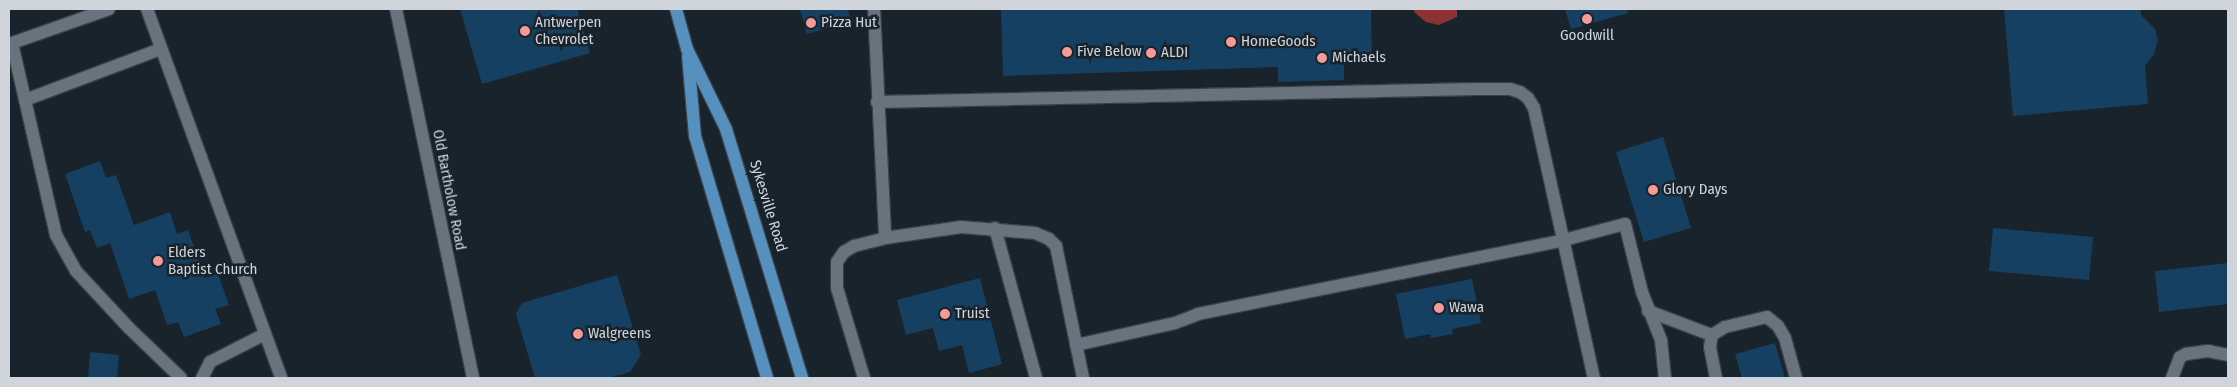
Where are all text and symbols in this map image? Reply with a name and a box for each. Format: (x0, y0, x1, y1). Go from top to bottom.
place label: Antwerpen Chevrolet (535, 13, 601, 48)
marker: Goodwill (1581, 13, 1593, 25)
place label: Pizza Hut (821, 14, 877, 32)
marker: Pizza Hut (805, 17, 817, 29)
marker: Antwerpen Chevrolet (519, 25, 531, 37)
place label: Goodwill (1560, 27, 1614, 45)
place label: HomeGoods (1241, 33, 1316, 51)
marker: HomeGoods (1225, 36, 1237, 48)
place label: Five Below (1077, 43, 1142, 61)
place label: ALDI (1161, 44, 1188, 62)
marker: Five Below (1061, 46, 1073, 58)
marker: ALDI (1145, 47, 1157, 59)
place label: Michaels (1332, 49, 1386, 67)
marker: Michaels (1316, 52, 1328, 64)
street label: Old Bartholow Road (428, 128, 470, 252)
street label: Sykesville Road (746, 158, 790, 254)
place label: Glory Days (1663, 181, 1727, 199)
marker: Glory Days (1647, 184, 1659, 196)
place label: Elders Baptist Church (168, 243, 257, 278)
marker: Elders Baptist Church (152, 255, 164, 267)
place label: Wawa (1449, 299, 1484, 317)
marker: Wawa (1433, 302, 1445, 314)
place label: Truist (955, 305, 990, 323)
marker: Truist (939, 308, 951, 320)
place label: Walgreens (588, 325, 651, 343)
marker: Walgreens (572, 328, 584, 340)

